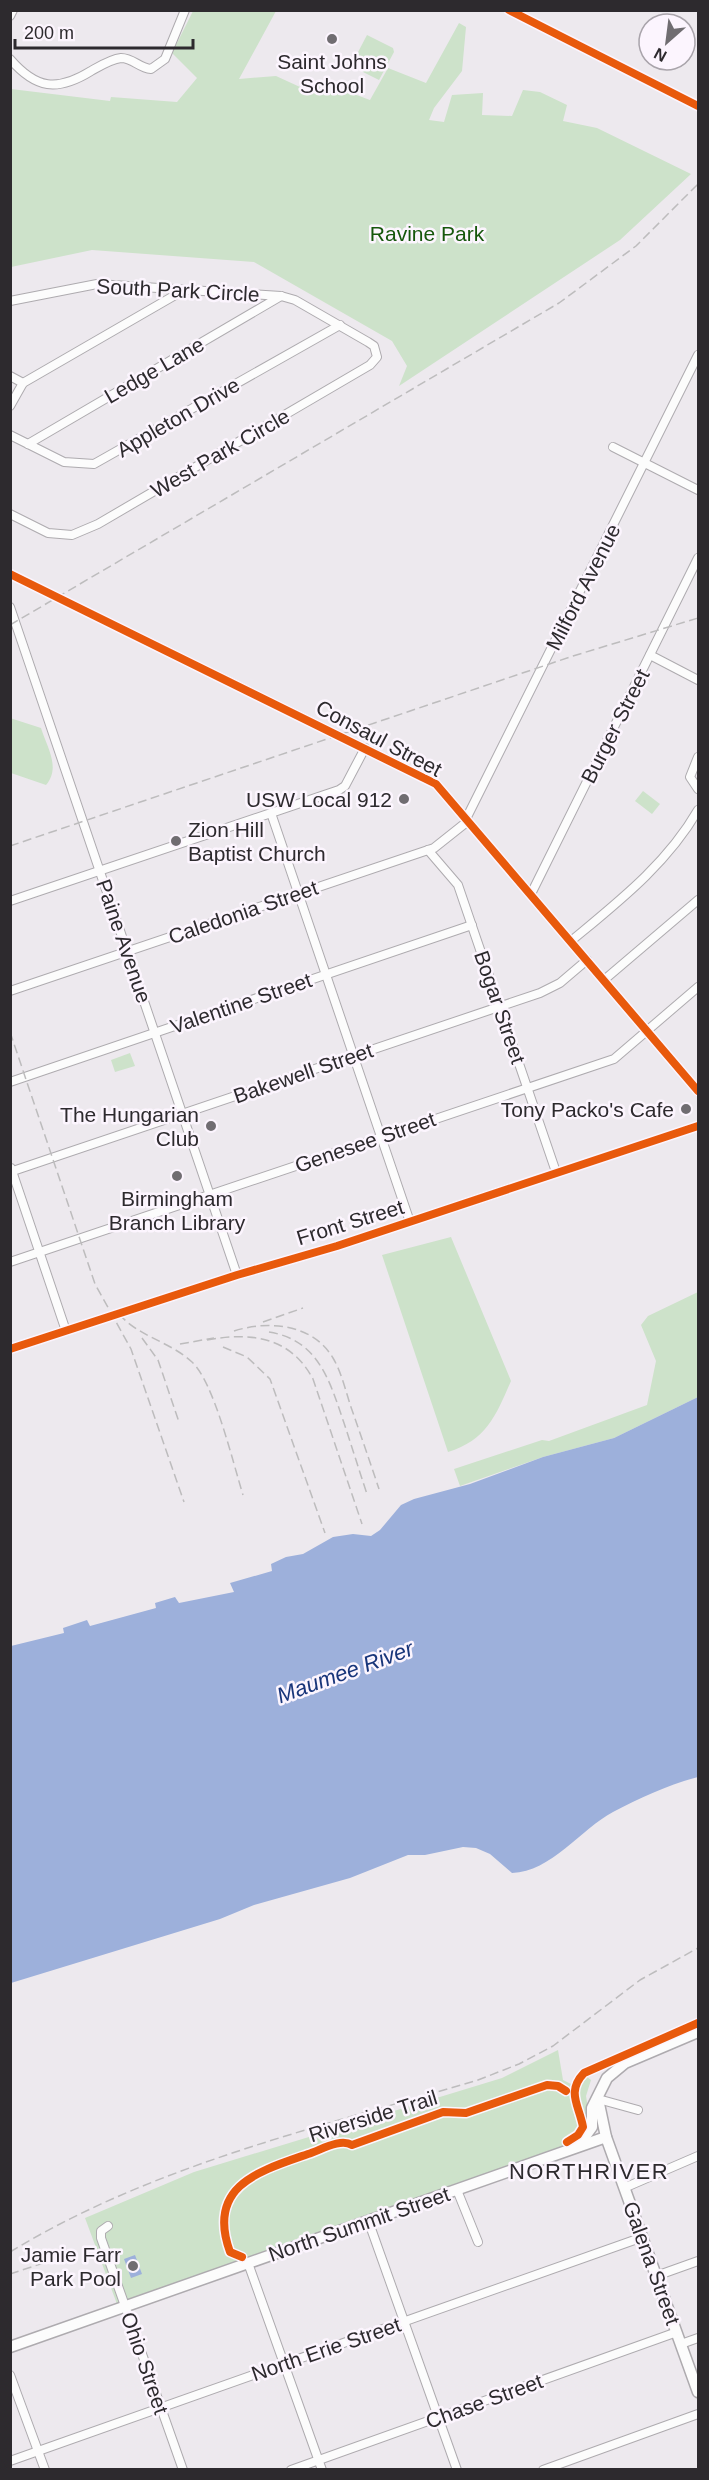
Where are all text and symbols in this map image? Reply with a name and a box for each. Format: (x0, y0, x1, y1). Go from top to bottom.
scale bar (15, 12, 194, 50)
north arrow (637, 12, 697, 72)
text: 200 m (24, 23, 74, 43)
marker: Saint Johns School (325, 32, 339, 46)
text: N (651, 45, 669, 65)
place label: Saint Johns School (277, 50, 387, 97)
park label: Ravine Park (370, 222, 485, 245)
street label: South Park Circle (96, 274, 260, 306)
street label: Ledge Lane (100, 332, 208, 408)
street label: Appleton Drive (113, 373, 243, 461)
street label: West Park Circle (147, 404, 293, 502)
street label: Milford Avenue (541, 520, 625, 654)
street label: Burger Street (576, 665, 654, 787)
street label: Consaul Street (312, 695, 446, 781)
place label: USW Local 912 (246, 788, 392, 811)
marker: USW Local 912 (397, 792, 411, 806)
place label: Zion Hill Baptist Church (188, 818, 326, 865)
marker: Zion Hill Baptist Church (169, 834, 183, 848)
street label: Paine Avenue (92, 876, 156, 1006)
street label: Caledonia Street (165, 876, 321, 948)
street label: Bogar Street (470, 948, 530, 1067)
street label: Valentine Street (167, 968, 315, 1038)
street label: Bakewell Street (230, 1038, 376, 1108)
place label: Tony Packo's Cafe (501, 1098, 674, 1121)
marker: Tony Packo's Cafe (679, 1102, 693, 1116)
place label: The Hungarian Club (60, 1103, 199, 1150)
street label: Genesee Street (292, 1107, 438, 1177)
marker: The Hungarian Club (204, 1119, 218, 1133)
marker: Birmingham Branch Library (170, 1169, 184, 1183)
place label: Birmingham Branch Library (109, 1187, 246, 1234)
street label: Front Street (294, 1195, 407, 1249)
water label: Maumee River (274, 1635, 418, 1708)
street label: Riverside Trail (306, 2086, 440, 2146)
district label: NORTHRIVER (509, 2159, 669, 2184)
street label: North Summit Street (265, 2182, 453, 2266)
street label: Galena Street (619, 2198, 685, 2328)
place label: Jamie Farr Park Pool (21, 2243, 121, 2290)
marker: Jamie Farr Park Pool (126, 2259, 140, 2273)
street label: Ohio Street (117, 2309, 173, 2417)
street label: North Erie Street (248, 2313, 404, 2385)
street label: Chase Street (422, 2369, 546, 2433)

